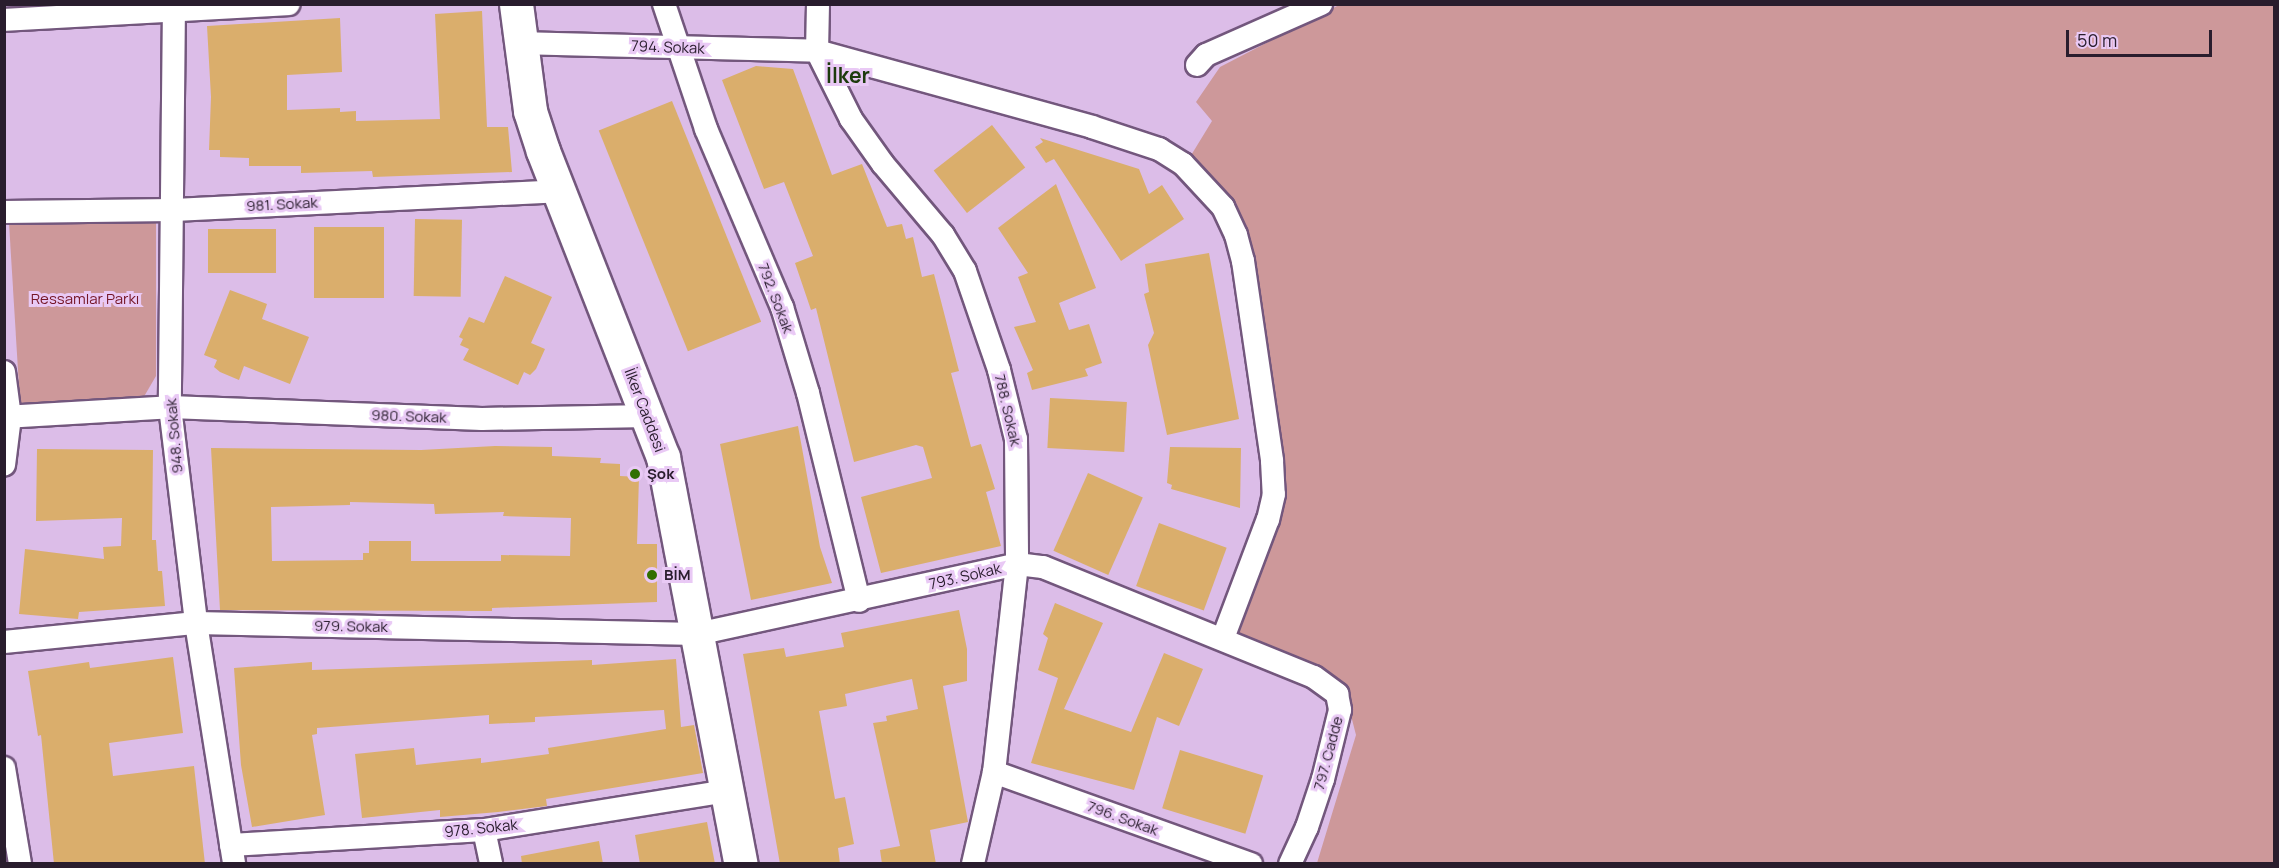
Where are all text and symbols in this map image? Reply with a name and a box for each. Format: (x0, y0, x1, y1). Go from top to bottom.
scale bar (2069, 18, 2214, 56)
text: 50 m (2077, 28, 2117, 52)
street label: 794. Sokak (631, 37, 705, 57)
district label: İlker (826, 62, 870, 88)
street label: 981. Sokak (246, 193, 318, 215)
street label: 792. Sokak (754, 260, 798, 336)
park label: Ressamlar Parkı (31, 290, 139, 308)
street label: İlker Caddesi (621, 365, 669, 455)
street label: 788. Sokak (991, 372, 1025, 448)
street label: 948. Sokak (162, 398, 186, 474)
street label: 980. Sokak (371, 406, 447, 426)
place label: Şok (647, 465, 674, 483)
marker: Şok (628, 467, 642, 481)
street label: 793. Sokak (927, 559, 1003, 593)
place label: BİM (664, 566, 690, 584)
marker: BİM (645, 568, 659, 582)
street label: 979. Sokak (314, 616, 388, 636)
street label: 797. Cadde (1310, 714, 1346, 792)
street label: 796. Sokak (1085, 797, 1161, 839)
street label: 978. Sokak (444, 815, 518, 841)

